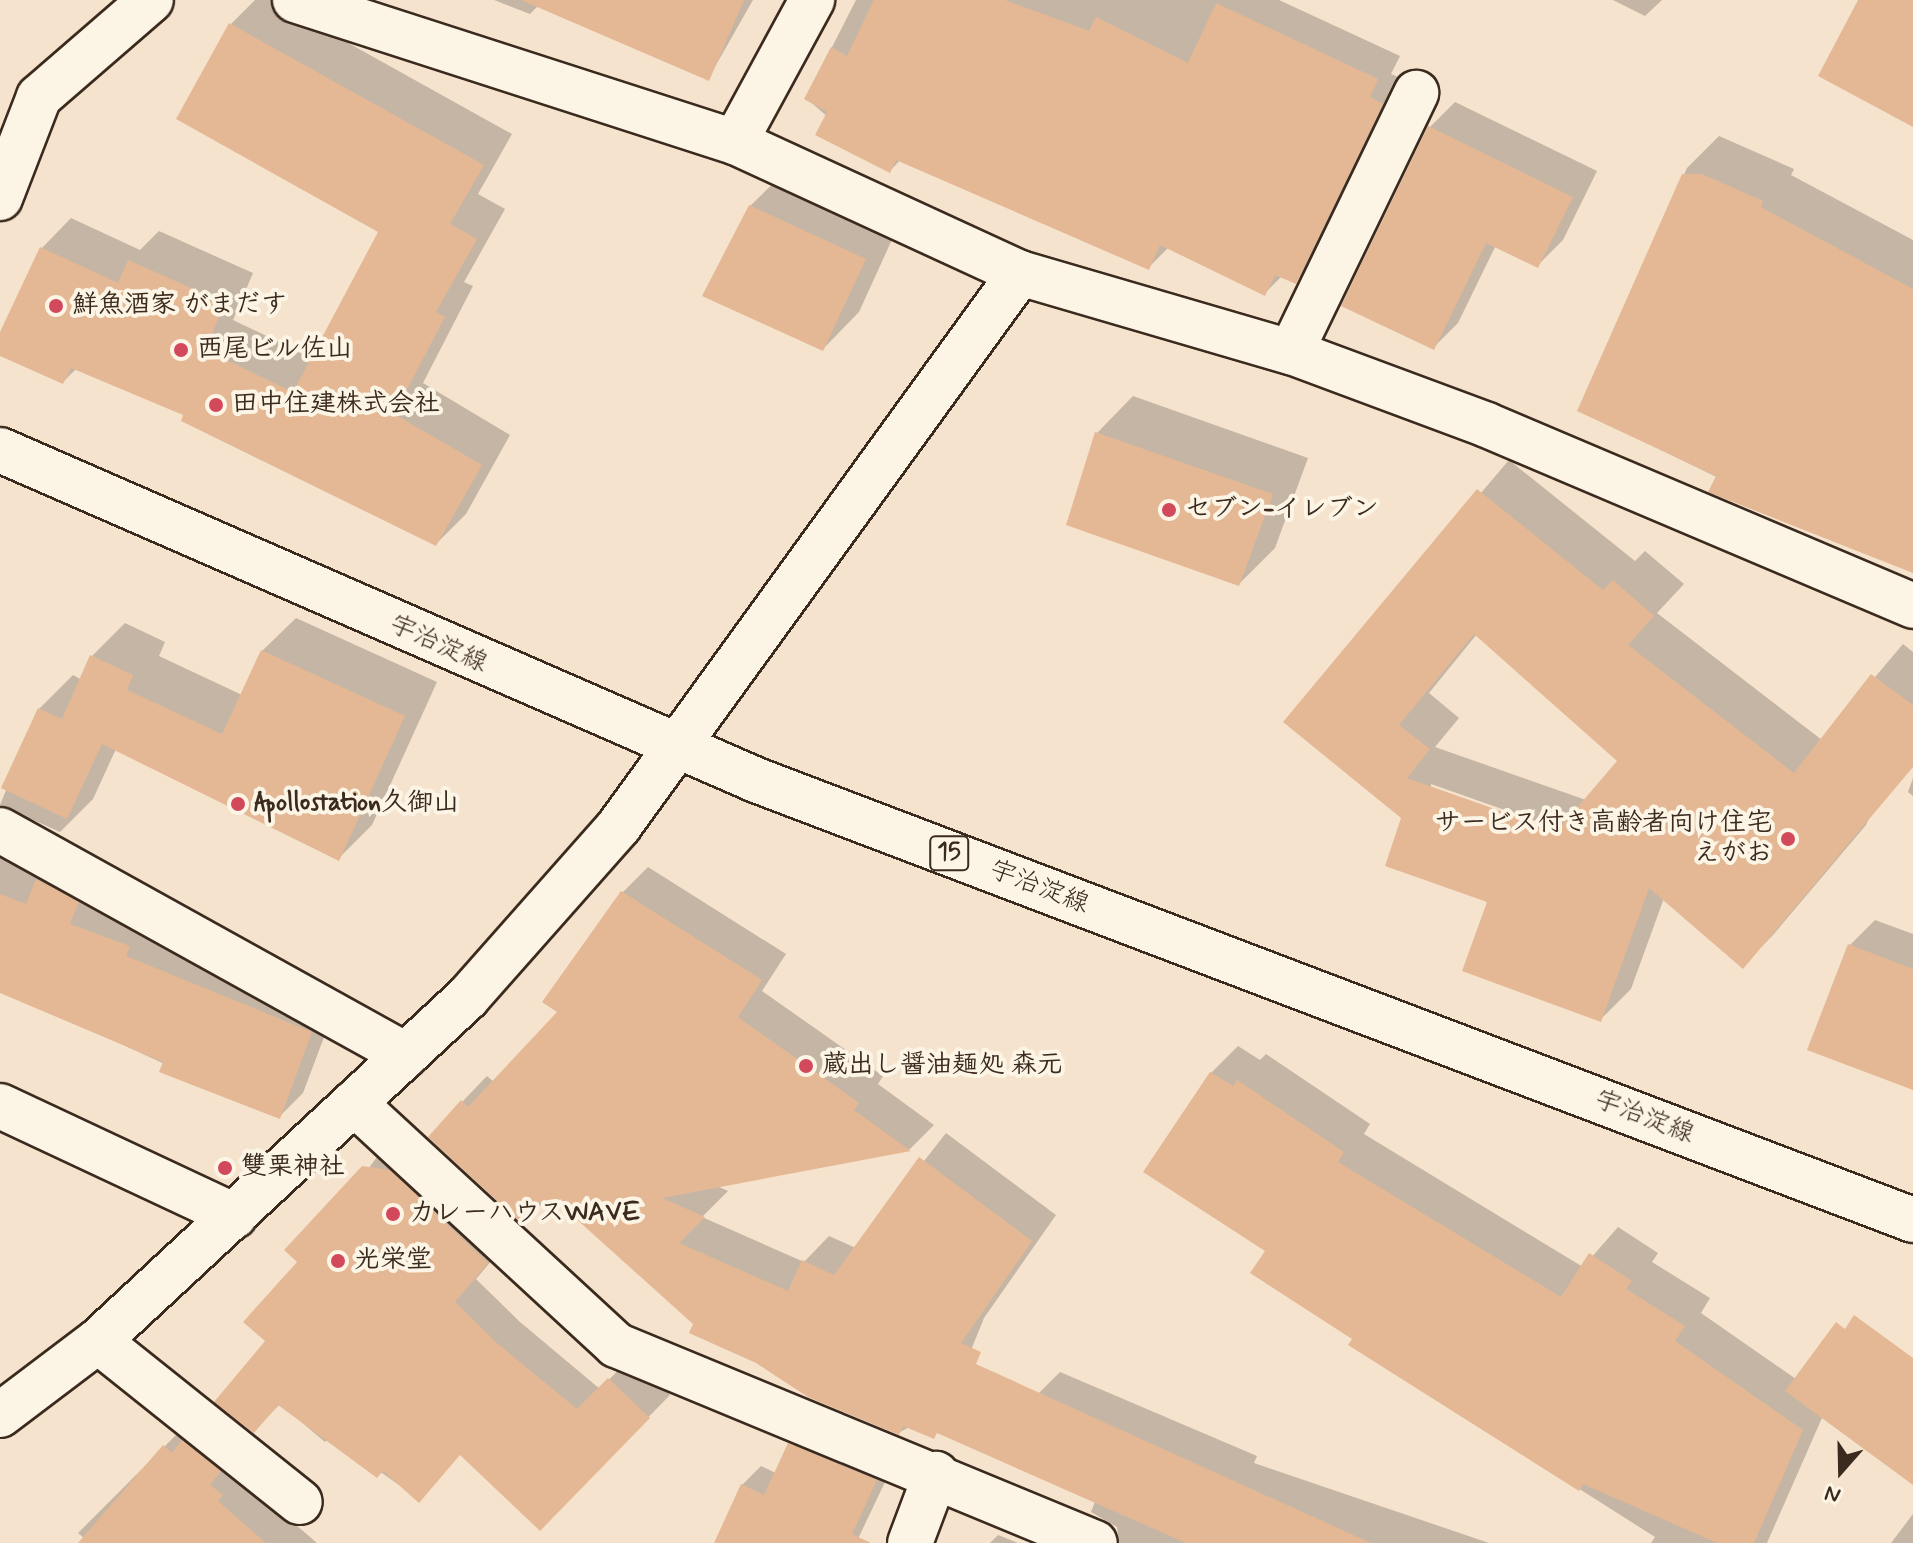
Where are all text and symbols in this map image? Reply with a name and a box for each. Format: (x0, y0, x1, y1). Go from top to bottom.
place label: 鮮魚酒家 がまだす (72, 290, 287, 322)
marker: 鮮魚酒家 がまだす (47, 297, 65, 315)
place label: 西尾ビル佐山 (197, 334, 353, 366)
marker: 西尾ビル佐山 (172, 341, 190, 359)
place label: 田中住建株式会社 (232, 389, 440, 421)
marker: 田中住建株式会社 (207, 396, 225, 414)
place label: セブン-イレブン (1185, 494, 1379, 526)
marker: セブン-イレブン (1160, 501, 1178, 519)
street label: 宇治淀線 (384, 610, 492, 680)
place label: Apollostation久御山 (254, 788, 459, 820)
marker: Apollostation久御山 (229, 795, 247, 813)
place label: サービス付き高齢者向け住宅 えがお (1434, 808, 1772, 870)
marker: サービス付き高齢者向け住宅 えがお (1779, 830, 1797, 848)
road number: 15 (929, 833, 969, 873)
street label: 宇治淀線 (985, 855, 1093, 921)
place label: 蔵出し醤油麺処 森元 (822, 1050, 1063, 1082)
marker: 蔵出し醤油麺処 森元 (797, 1057, 815, 1075)
street label: 宇治淀線 (1590, 1085, 1698, 1151)
place label: 雙栗神社 (241, 1152, 345, 1184)
marker: 雙栗神社 (216, 1159, 234, 1177)
place label: カレーハウスWAVE (409, 1198, 642, 1230)
marker: カレーハウスWAVE (384, 1205, 402, 1223)
place label: 光栄堂 (354, 1245, 432, 1277)
marker: 光栄堂 (329, 1252, 347, 1270)
north arrow (1801, 1431, 1881, 1511)
text: N (1821, 1478, 1844, 1509)

